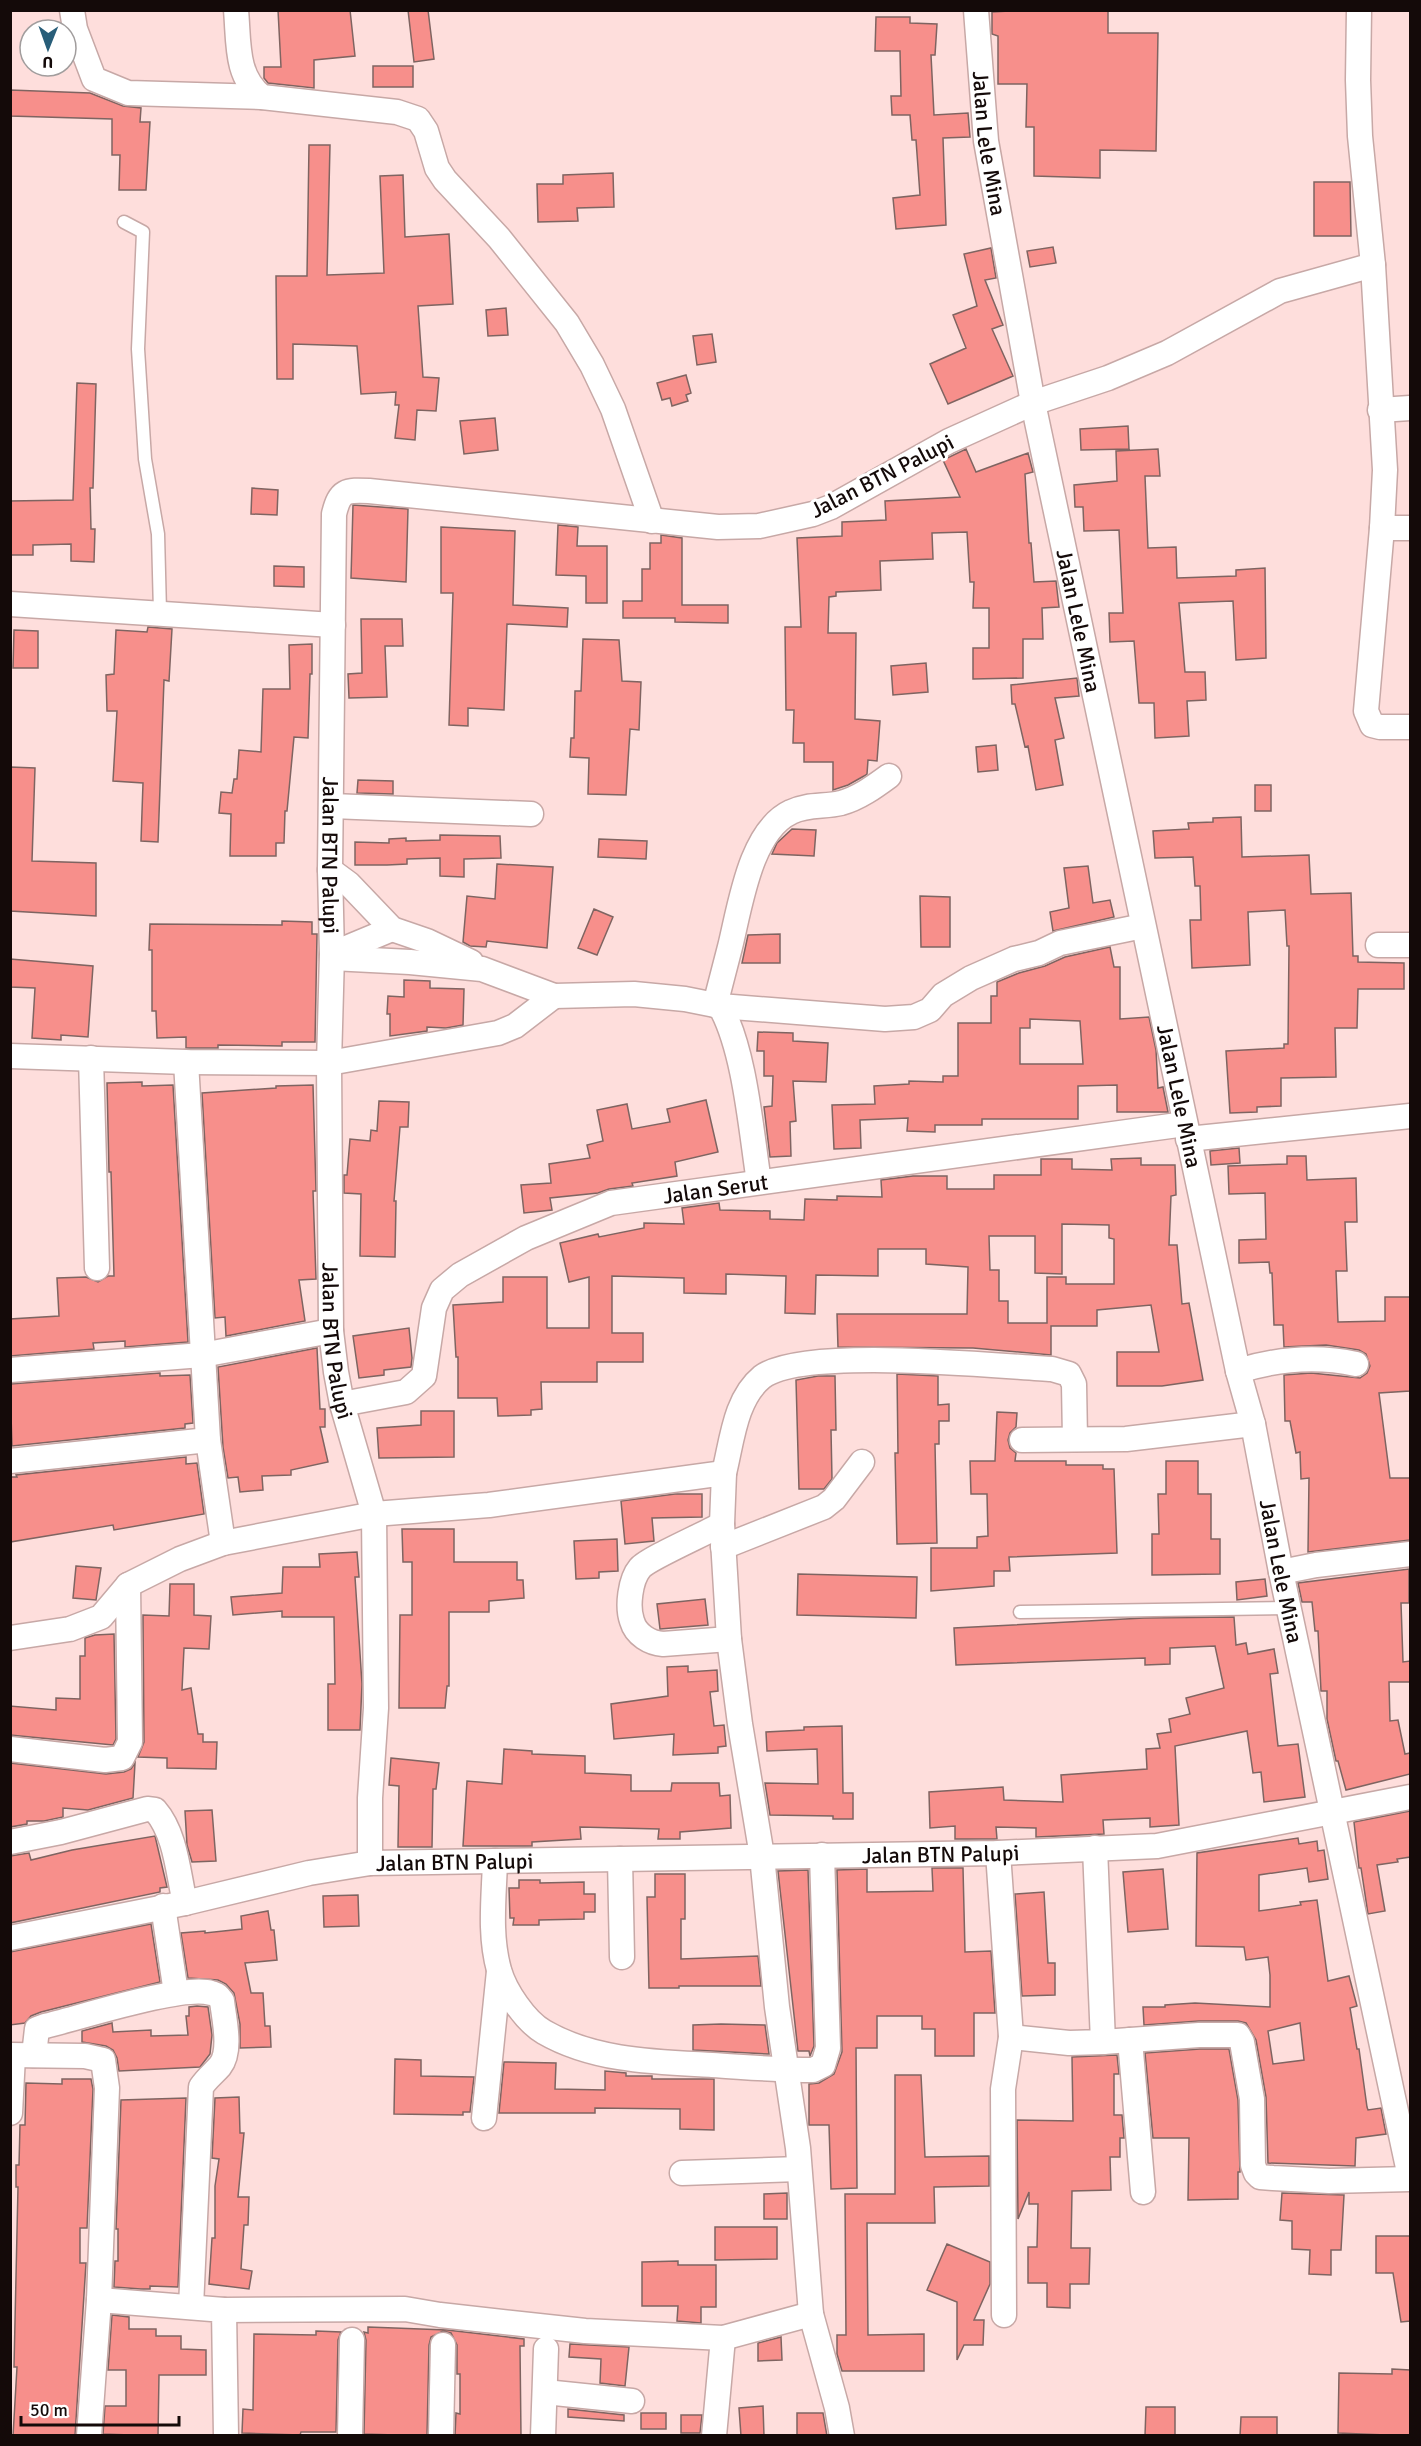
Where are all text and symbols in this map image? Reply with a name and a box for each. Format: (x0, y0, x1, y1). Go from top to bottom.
north arrow (18, 18, 78, 78)
text: U (42, 52, 53, 72)
street label: Jalan Lele Mina (967, 70, 1013, 218)
street label: Jalan BTN Palupi (806, 428, 958, 524)
street label: Jalan Lele Mina (1051, 546, 1107, 695)
street label: Jalan BTN Palupi (316, 776, 345, 934)
street label: Jalan Lele Mina (1151, 1022, 1208, 1170)
street label: Jalan Serut (661, 1168, 770, 1209)
street label: Jalan BTN Palupi (317, 1262, 359, 1422)
street label: Jalan Lele Mina (1254, 1497, 1309, 1645)
street label: Jalan BTN Palupi (862, 1839, 1020, 1869)
street label: Jalan BTN Palupi (376, 1847, 534, 1876)
scale bar (21, 2389, 178, 2427)
text: 50 m (30, 2399, 68, 2421)

